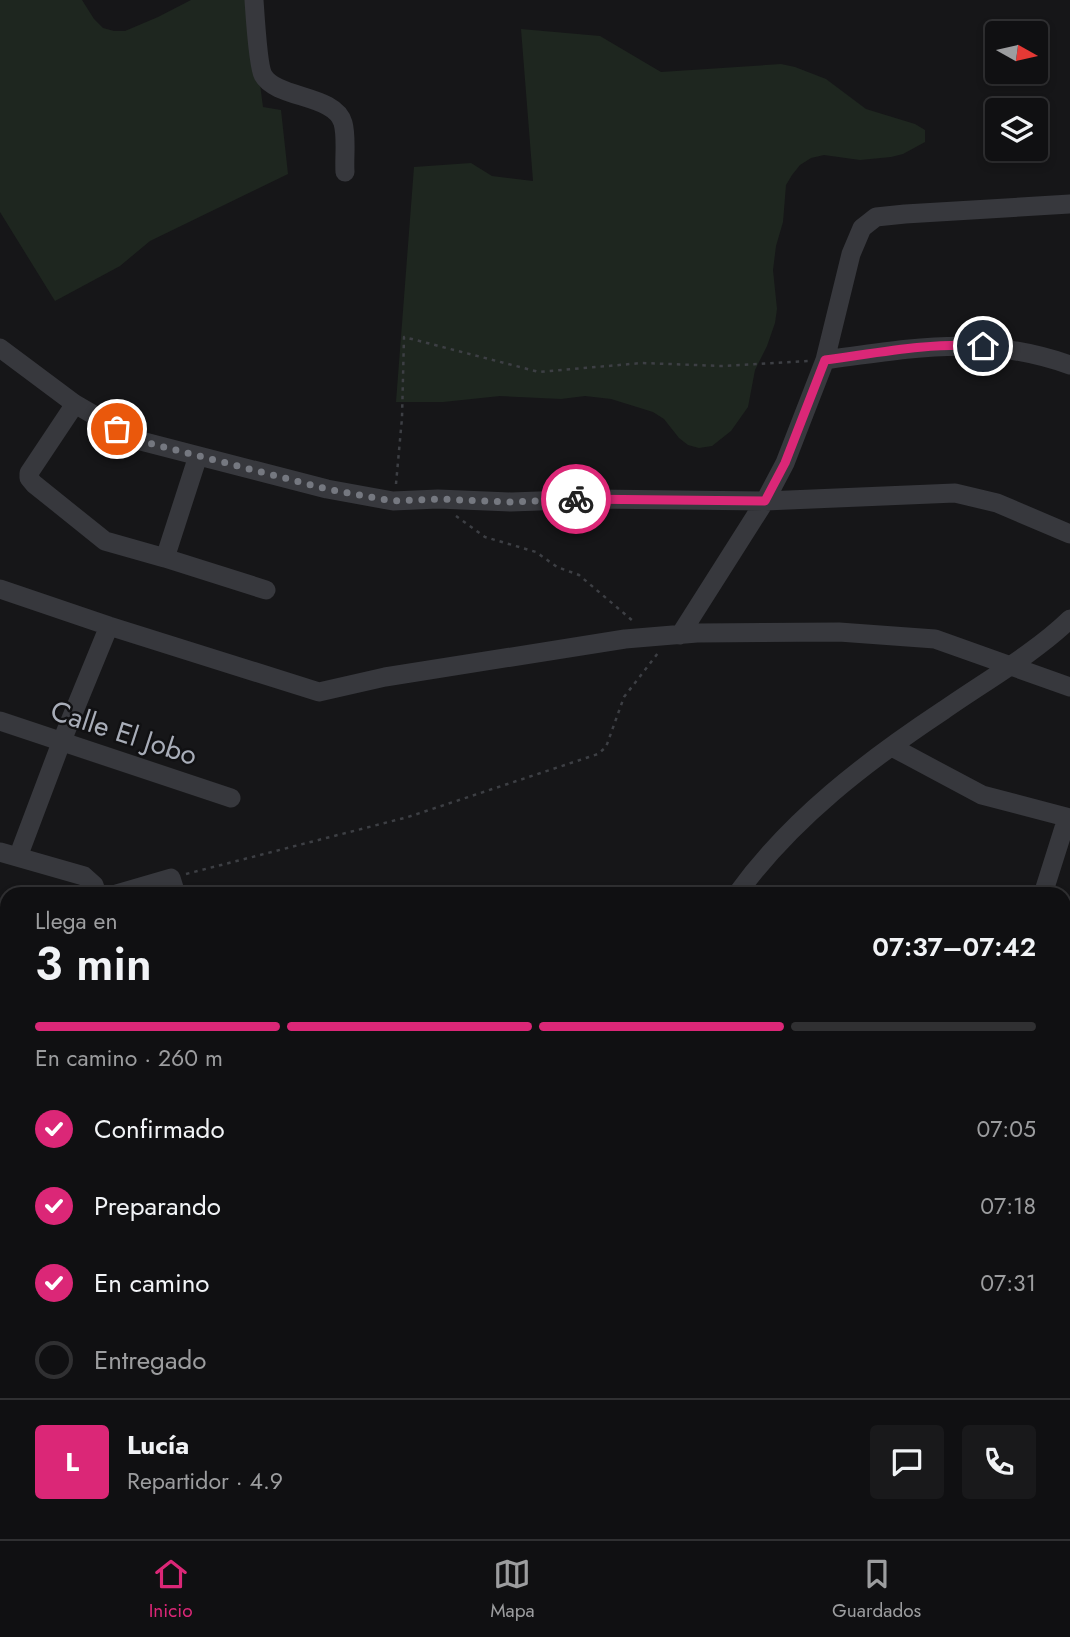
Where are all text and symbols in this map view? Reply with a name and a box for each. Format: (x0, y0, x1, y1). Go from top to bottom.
north arrow (985, 21, 1048, 84)
map controls (985, 21, 1048, 161)
button: layers (985, 98, 1048, 161)
pin (953, 316, 1013, 376)
icon: home (964, 327, 1002, 365)
pin (87, 399, 147, 459)
icon: bag (98, 410, 136, 448)
courier (541, 464, 611, 534)
icon: bike (557, 480, 595, 518)
street label: Calle El Jobo (45, 690, 203, 776)
text: Llega en (35, 904, 117, 938)
text: 07:37–07:42 (872, 928, 1036, 966)
text: 3 min (35, 931, 152, 997)
text: En camino · 260 m (35, 1041, 223, 1075)
icon: check (35, 1110, 73, 1148)
text: Confirmado (94, 1110, 225, 1148)
text: 07:05 (976, 1112, 1036, 1146)
icon: check (35, 1187, 73, 1225)
text: Preparando (94, 1187, 221, 1225)
text: 07:18 (980, 1189, 1036, 1223)
icon: check (35, 1264, 73, 1302)
text: En camino (94, 1264, 210, 1302)
text: 07:31 (980, 1266, 1036, 1300)
text: Entregado (94, 1341, 206, 1379)
button: chat (870, 1425, 944, 1499)
button: phone (962, 1425, 1036, 1499)
text: Lucía (127, 1426, 189, 1464)
text: L (65, 1443, 79, 1481)
text: Repartidor · 4.9 (127, 1464, 283, 1498)
tab: Inicio (149, 1555, 193, 1624)
tab: Mapa (490, 1555, 535, 1624)
tab: Guardados (832, 1555, 921, 1624)

